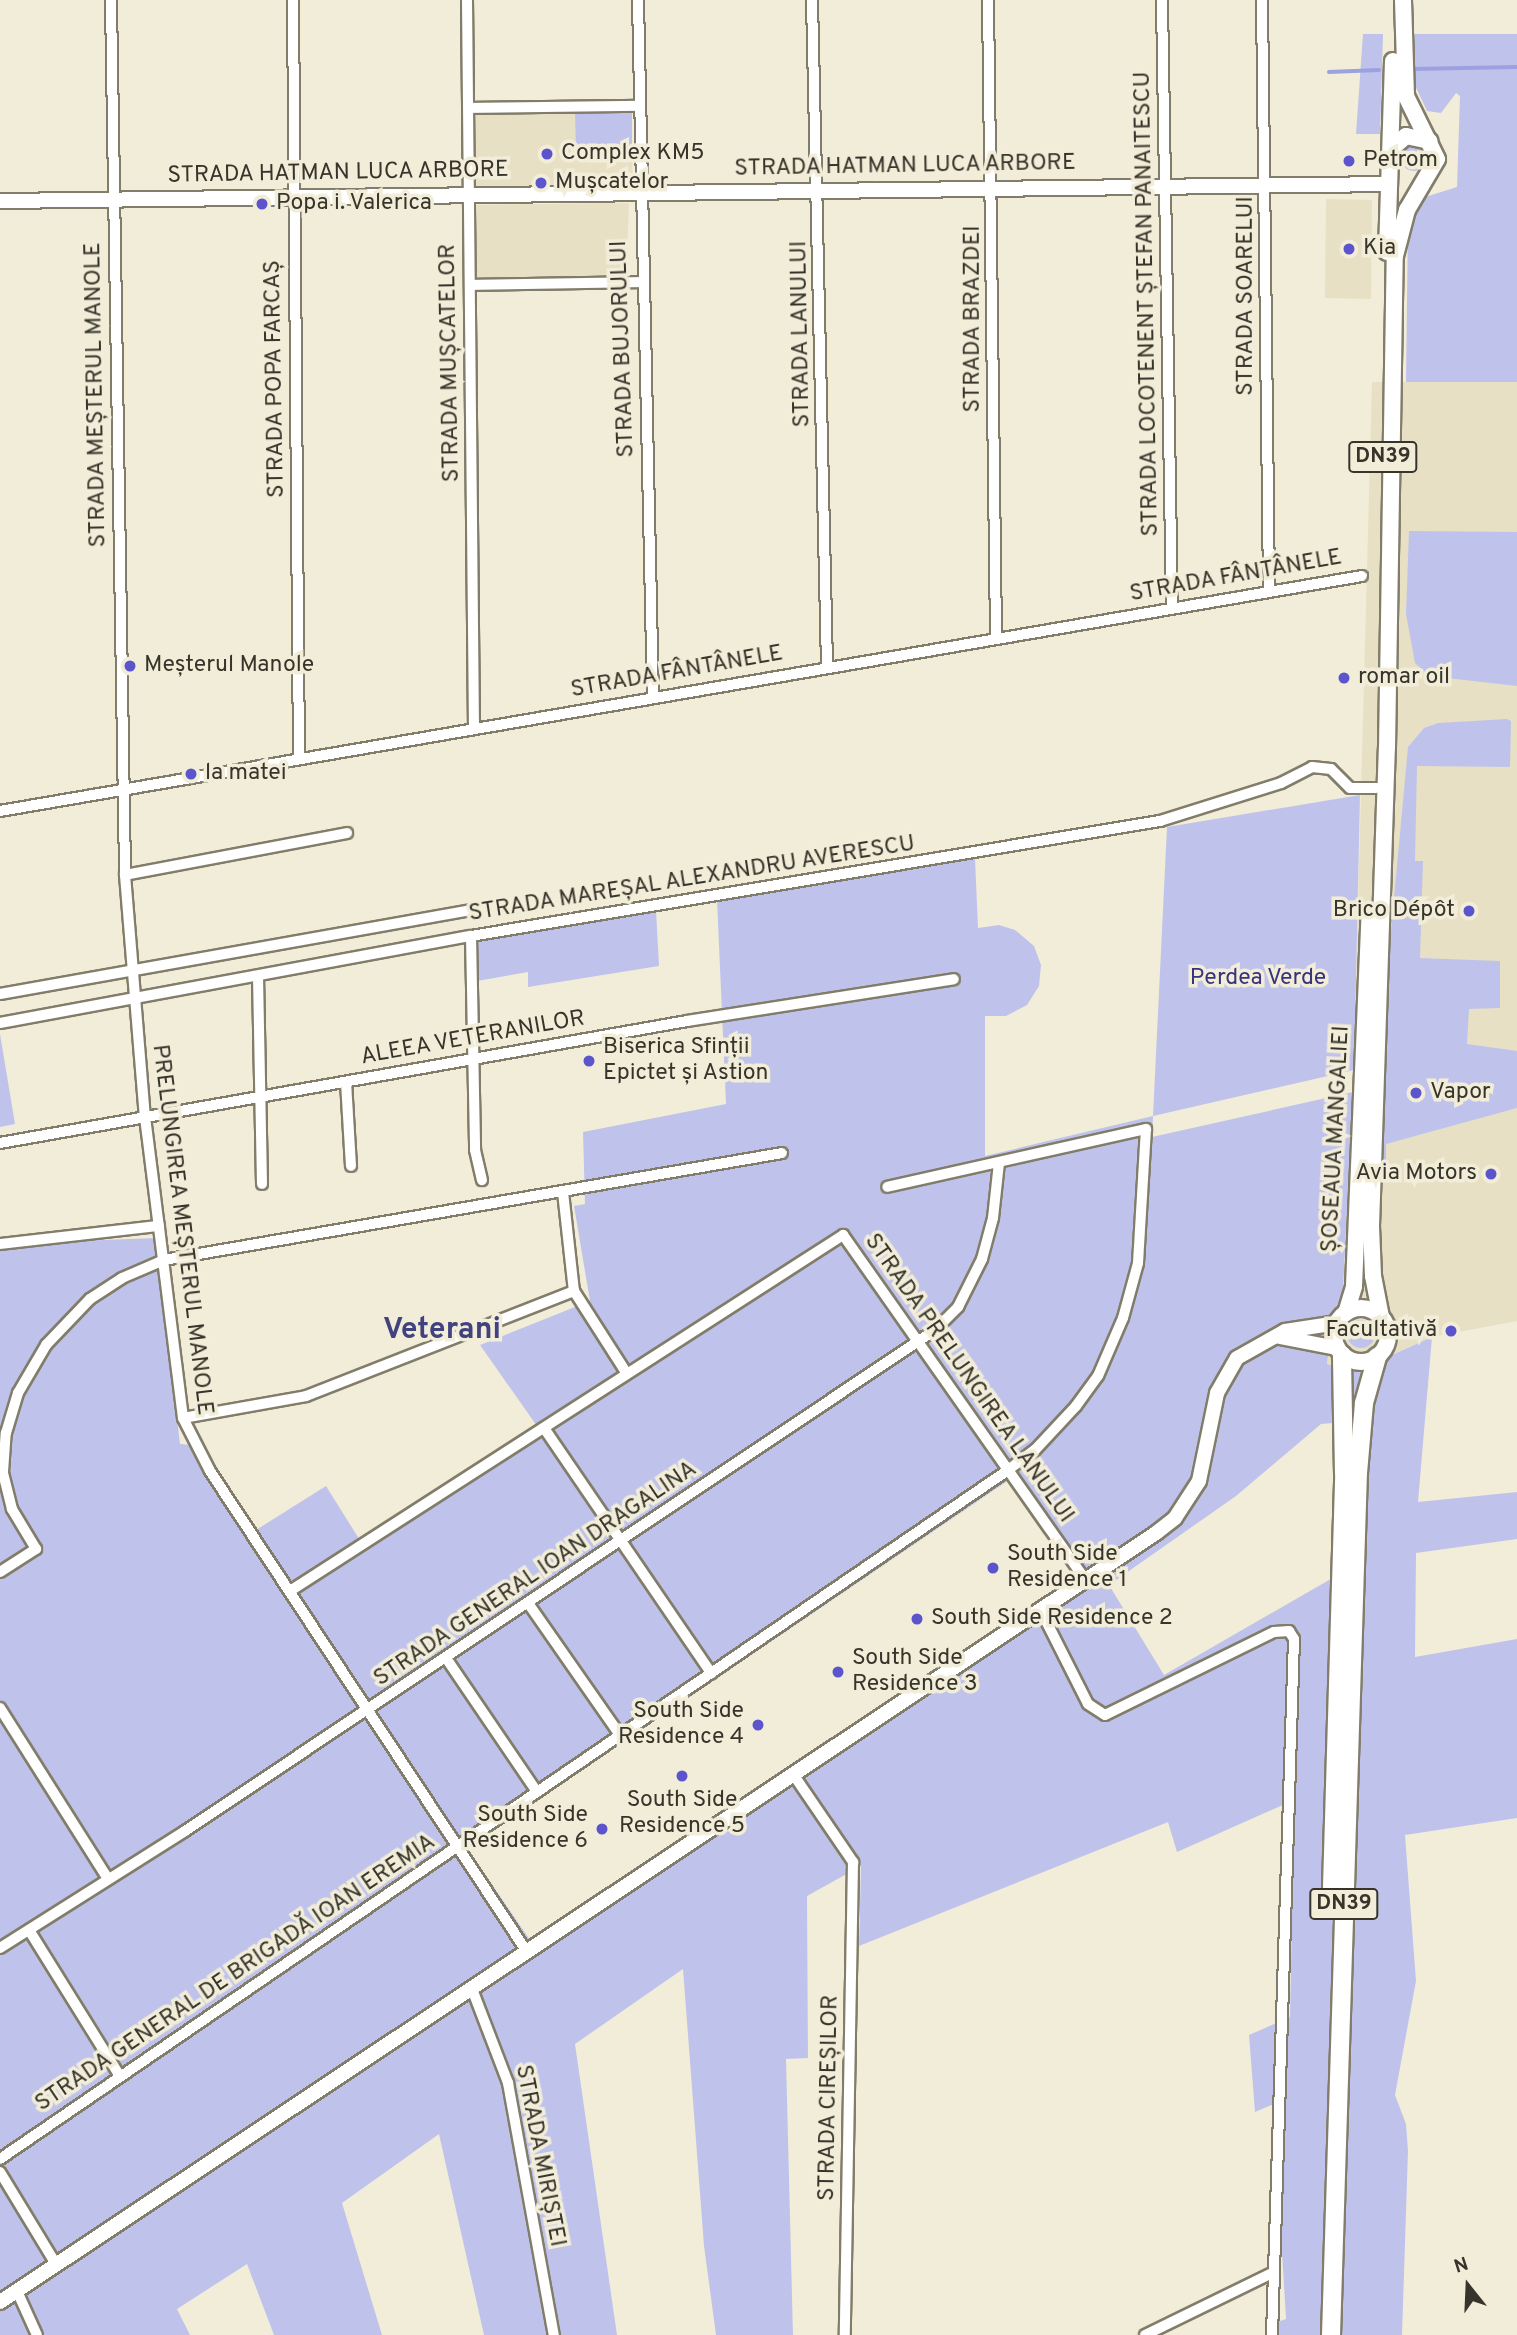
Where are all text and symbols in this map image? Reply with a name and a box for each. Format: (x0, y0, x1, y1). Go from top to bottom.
street label: STRADA LOCOTENENT ȘTEFAN PANAITESCU (1130, 70, 1166, 538)
place label: Complex KM5 (561, 140, 704, 168)
marker: Complex KM5 (539, 146, 555, 162)
place label: Petrom (1363, 147, 1438, 175)
street label: STRADA HATMAN LUCA ARBORE (733, 150, 1077, 184)
marker: Petrom (1341, 153, 1357, 169)
street label: STRADA HATMAN LUCA ARBORE (166, 157, 510, 191)
place label: Mușcatelor (555, 169, 669, 197)
marker: Mușcatelor (533, 175, 549, 191)
place label: Popa i. Valerica (276, 190, 433, 218)
marker: Popa i. Valerica (254, 196, 270, 212)
street label: STRADA SOARELUI (1233, 196, 1261, 396)
street label: STRADA BRAZDEI (960, 225, 988, 413)
place label: Kia (1363, 235, 1396, 263)
street label: STRADA BUJORULUI (606, 240, 642, 458)
street label: STRADA LANULUI (787, 240, 817, 428)
marker: Kia (1341, 241, 1357, 257)
street label: STRADA MEȘTERUL MANOLE (81, 242, 113, 548)
street label: STRADA MUȘCATELOR (435, 243, 467, 483)
street label: STRADA POPA FARCAȘ (260, 259, 292, 499)
road number: DN39 (1348, 440, 1418, 475)
street label: STRADA FÂNTÂNELE (1127, 545, 1345, 609)
street label: STRADA FÂNTÂNELE (568, 641, 786, 705)
place label: Meșterul Manole (144, 652, 314, 680)
marker: Meșterul Manole (122, 658, 138, 674)
place label: romar oil (1358, 664, 1450, 692)
marker: romar oil (1336, 670, 1352, 686)
place label: la matei (205, 760, 287, 788)
marker: la matei (183, 766, 199, 782)
street label: STRADA MAREȘAL ALEXANDRU AVERESCU (465, 831, 919, 929)
place label: Brico Dépôt (1333, 897, 1455, 925)
marker: Brico Dépôt (1461, 903, 1477, 919)
park label: Perdea Verde (1189, 965, 1327, 993)
street label: ALEEA VETERANILOR (358, 1006, 588, 1072)
street label: ȘOSEAUA MANGALIEI (1317, 1024, 1357, 1254)
place label: Biserica Sfinții Epictet și Astion (603, 1034, 769, 1088)
street label: PRELUNGIREA MEȘTERUL MANOLE (144, 1042, 218, 1418)
marker: Biserica Sfinții Epictet și Astion (581, 1053, 597, 1069)
place label: Vapor (1430, 1079, 1491, 1107)
marker: Vapor (1408, 1085, 1424, 1101)
place label: Avia Motors (1356, 1160, 1477, 1188)
marker: Avia Motors (1483, 1166, 1499, 1182)
street label: STRADA PRELUNGIREA LANULUI (857, 1228, 1079, 1530)
district label: Veterani (383, 1313, 501, 1349)
place label: Facultativă (1326, 1317, 1437, 1345)
marker: Facultativă (1443, 1323, 1459, 1339)
street label: STRADA GENERAL IOAN DRAGALINA (369, 1456, 703, 1694)
place label: South Side Residence 1 (1007, 1541, 1127, 1595)
marker: South Side Residence 1 (985, 1560, 1001, 1576)
place label: South Side Residence 2 (931, 1605, 1173, 1633)
marker: South Side Residence 2 (909, 1611, 925, 1627)
place label: South Side Residence 3 (852, 1645, 978, 1699)
marker: South Side Residence 3 (830, 1664, 846, 1680)
place label: South Side Residence 4 (618, 1698, 744, 1752)
marker: South Side Residence 4 (750, 1717, 766, 1733)
marker: South Side Residence 5 (674, 1768, 690, 1784)
place label: South Side Residence 5 (619, 1787, 745, 1841)
place label: South Side Residence 6 (462, 1802, 588, 1856)
marker: South Side Residence 6 (594, 1821, 610, 1837)
street label: STRADA GENERAL DE BRIGADĂ IOAN EREMIA (30, 1829, 442, 2119)
road number: DN39 (1309, 1886, 1379, 1922)
street label: STRADA CIREȘILOR (814, 1994, 846, 2202)
street label: STRADA MIRIȘTEI (508, 2062, 570, 2250)
north arrow (1433, 2251, 1503, 2321)
text: N (1451, 2253, 1472, 2280)

